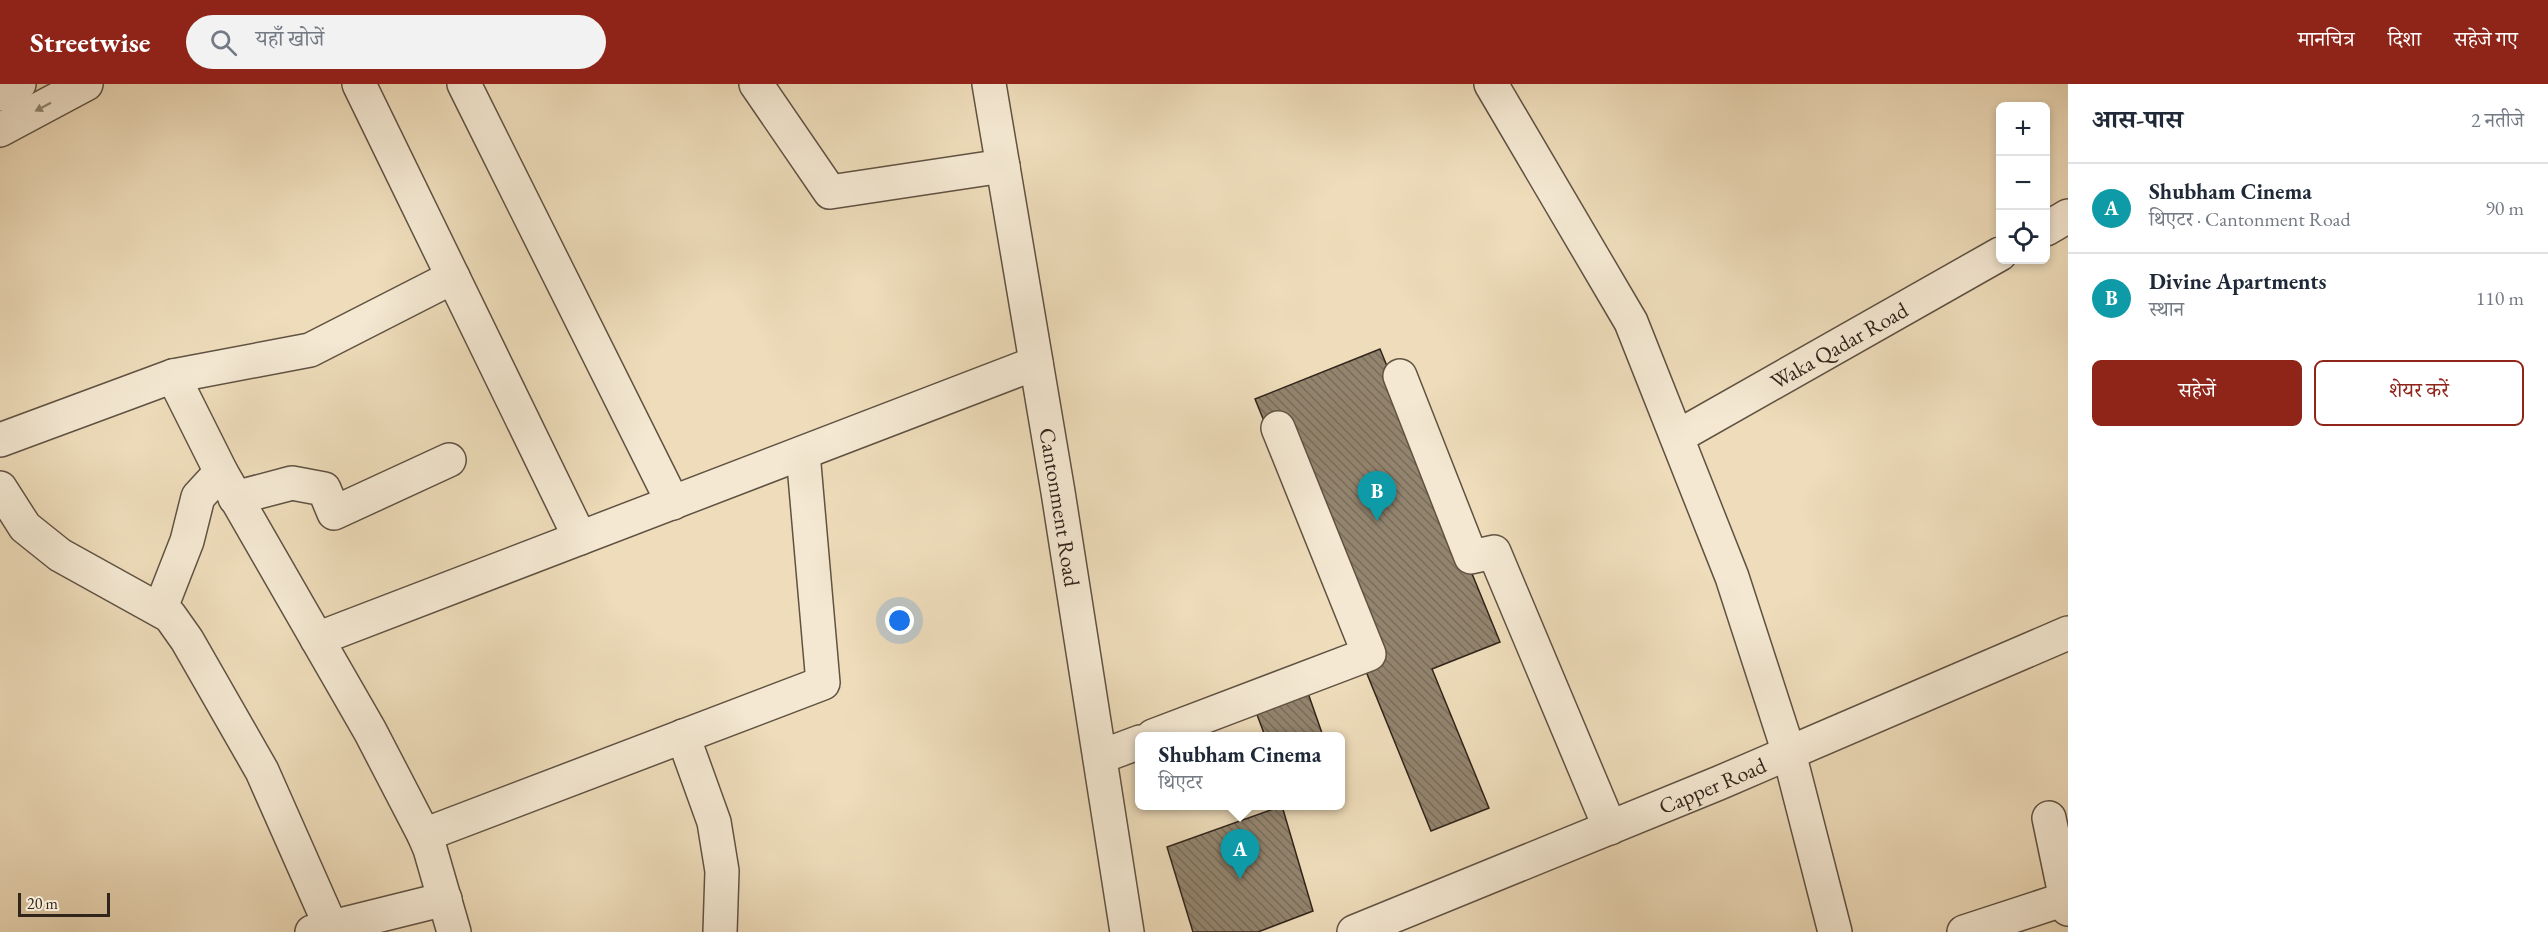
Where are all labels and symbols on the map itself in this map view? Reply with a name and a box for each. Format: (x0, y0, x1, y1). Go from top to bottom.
one-way arrow (34, 102, 51, 112)
street label: Waka Qadar Road (1765, 295, 1914, 396)
street label: Cantonment Road (1032, 426, 1087, 589)
pin: B (1358, 472, 1396, 521)
your location (885, 606, 914, 635)
street label: Capper Road (1654, 750, 1771, 821)
pin: A (1220, 830, 1260, 879)
scale bar (18, 890, 110, 918)

